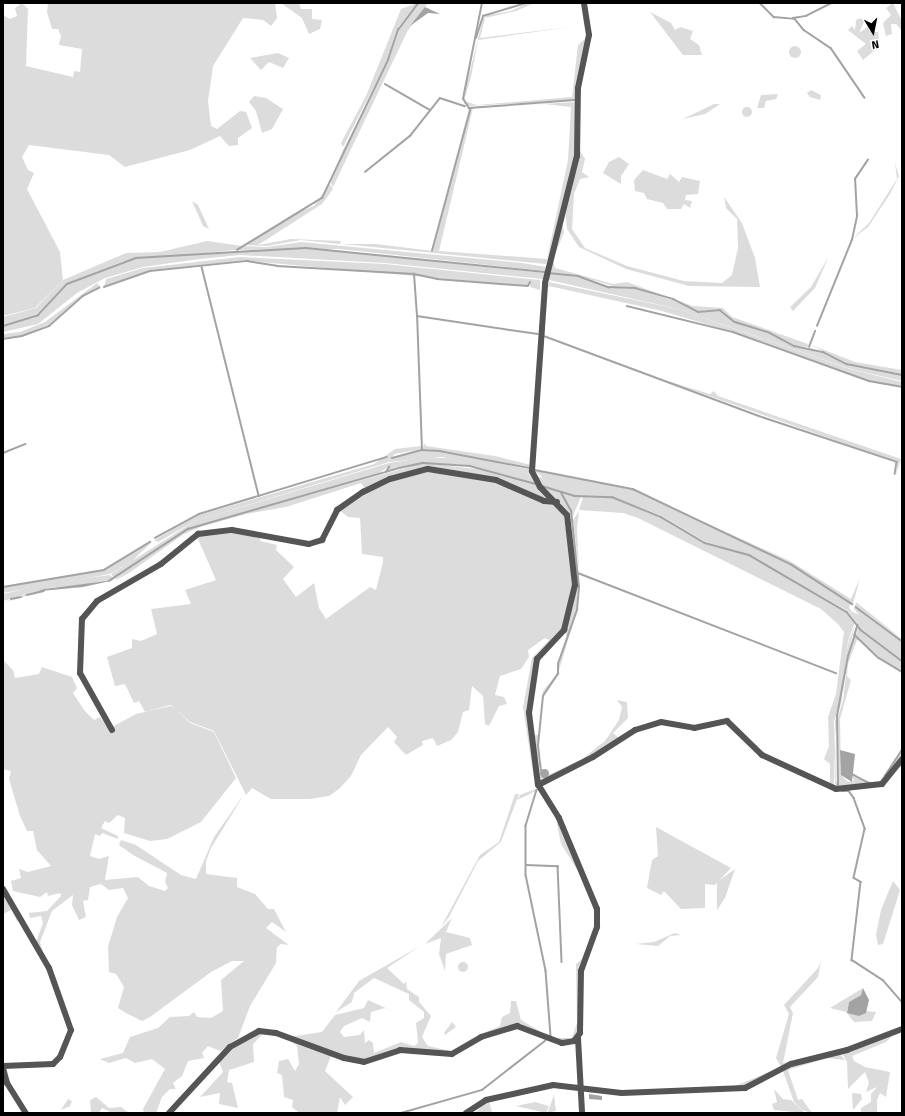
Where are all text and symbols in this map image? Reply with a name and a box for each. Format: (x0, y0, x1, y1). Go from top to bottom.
north arrow (853, 12, 893, 52)
text: N (870, 37, 880, 51)

